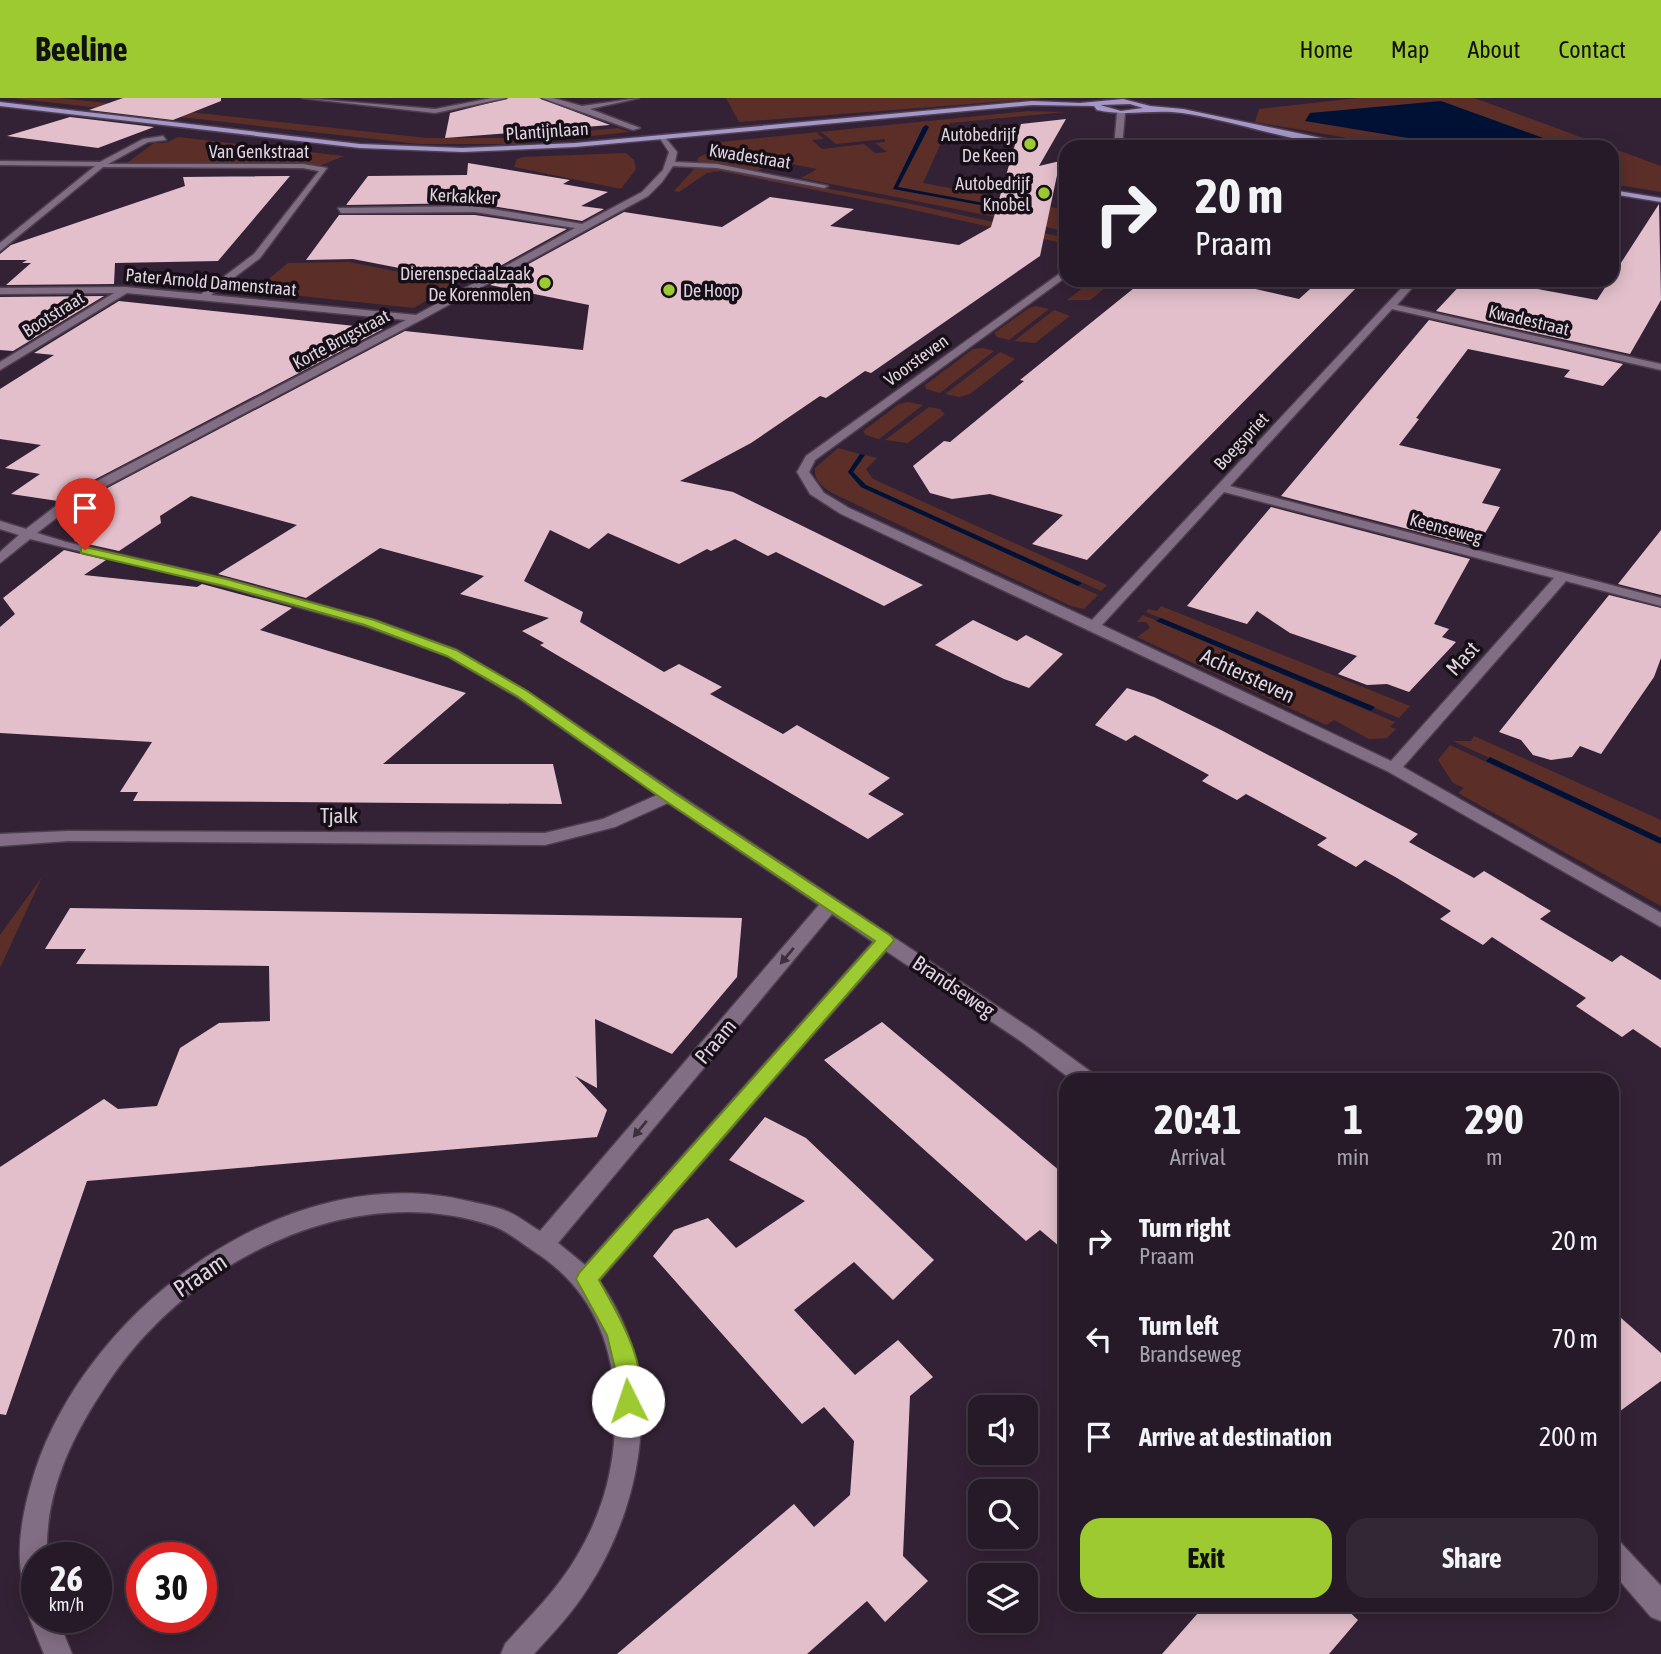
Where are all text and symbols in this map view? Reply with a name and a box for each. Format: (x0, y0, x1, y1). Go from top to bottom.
text: Beeline (35, 30, 128, 68)
text: Home (1299, 36, 1353, 63)
text: Map (1391, 36, 1429, 63)
text: About (1467, 36, 1520, 63)
text: Contact (1558, 36, 1626, 63)
street label: Plantijnlaan (505, 118, 589, 144)
place label: Autobedrijf De Keen (941, 124, 1016, 166)
marker: Autobedrijf De Keen (1022, 136, 1038, 152)
street label: Kwadestraat (708, 139, 792, 173)
street label: Van Genkstraat (209, 141, 309, 162)
text: 20 m (1195, 167, 1283, 223)
icon: right (1080, 168, 1171, 259)
place label: Autobedrijf Knobel (955, 173, 1030, 215)
street label: Kerkakker (429, 184, 498, 208)
marker: Autobedrijf Knobel (1036, 185, 1052, 201)
text: Praam (1195, 225, 1272, 262)
place label: Dierenspeciaalzaak De Korenmolen (400, 263, 531, 305)
street label: Pater Arnold Damenstraat (125, 264, 297, 300)
marker: Dierenspeciaalzaak De Korenmolen (537, 275, 553, 291)
place label: De Hoop (683, 280, 740, 301)
marker: De Hoop (661, 282, 677, 298)
street label: Bootstraat (18, 287, 88, 341)
street label: Kwadestraat (1487, 301, 1571, 339)
street label: Korte Brugstraat (289, 305, 393, 373)
street label: Voorsteven (880, 330, 952, 390)
street label: Boegspriet (1209, 408, 1273, 474)
pin (55, 478, 115, 550)
icon: arrive (66, 489, 104, 527)
street label: Keenseweg (1407, 508, 1485, 548)
street label: Mast (1441, 636, 1483, 680)
street label: Achtersteven (1197, 643, 1299, 707)
street label: Tjalk (320, 803, 358, 827)
one-way arrow (780, 947, 795, 964)
street label: Brandseweg (909, 950, 999, 1022)
street label: Praam (690, 1014, 740, 1068)
text: 20:41 (1154, 1095, 1241, 1143)
text: 1 (1343, 1095, 1363, 1143)
text: 290 (1465, 1095, 1524, 1143)
one-way arrow (633, 1121, 648, 1138)
text: Arrival (1170, 1144, 1226, 1170)
text: min (1337, 1144, 1370, 1170)
text: m (1486, 1144, 1503, 1170)
text: Turn right (1139, 1213, 1230, 1243)
icon: right (1080, 1222, 1118, 1260)
text: 20 m (1551, 1226, 1598, 1256)
text: Praam (1139, 1243, 1195, 1269)
street label: Praam (168, 1248, 232, 1302)
text: Turn left (1139, 1311, 1219, 1341)
icon: left (1080, 1320, 1118, 1358)
text: 70 m (1551, 1324, 1598, 1354)
text: Brandseweg (1139, 1341, 1241, 1367)
position arrow (591, 1364, 665, 1438)
map controls (968, 1395, 1038, 1633)
button: sound (968, 1395, 1038, 1465)
icon: arrive (1080, 1418, 1118, 1456)
text: Arrive at destination (1139, 1422, 1332, 1452)
text: 200 m (1539, 1422, 1598, 1452)
button: search (968, 1479, 1038, 1549)
button: Exit (1080, 1518, 1332, 1598)
button: Share (1346, 1518, 1598, 1598)
speed limit sign: 30 (126, 1542, 217, 1633)
text: 26 (50, 1558, 83, 1598)
button: layers (968, 1563, 1038, 1633)
text: km/h (49, 1594, 84, 1615)

